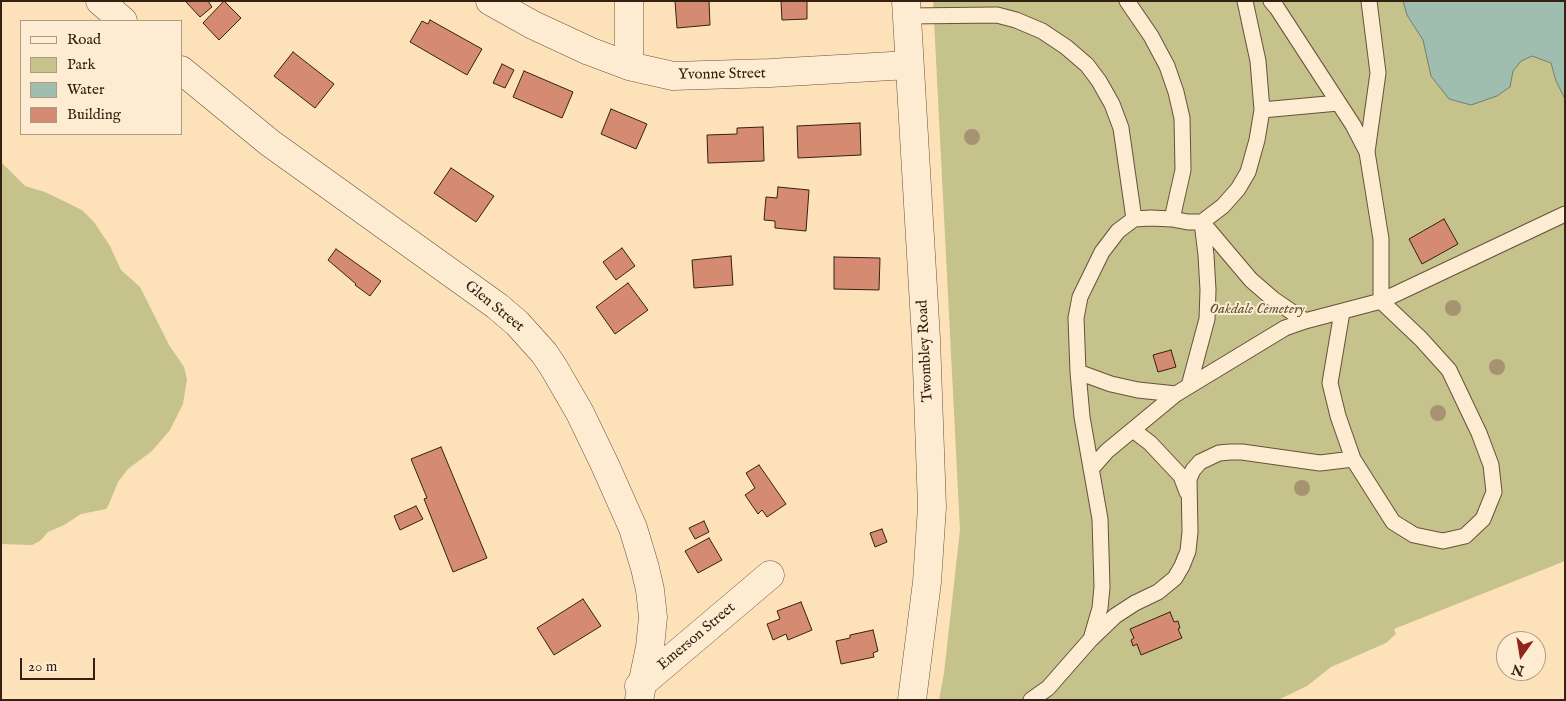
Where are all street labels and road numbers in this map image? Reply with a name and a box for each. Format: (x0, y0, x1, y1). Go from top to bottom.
street label: Yvonne Street (678, 65, 766, 85)
street label: Glen Street (461, 278, 527, 336)
street label: Twombley Road (914, 299, 938, 403)
street label: Emerson Street (654, 599, 740, 675)

